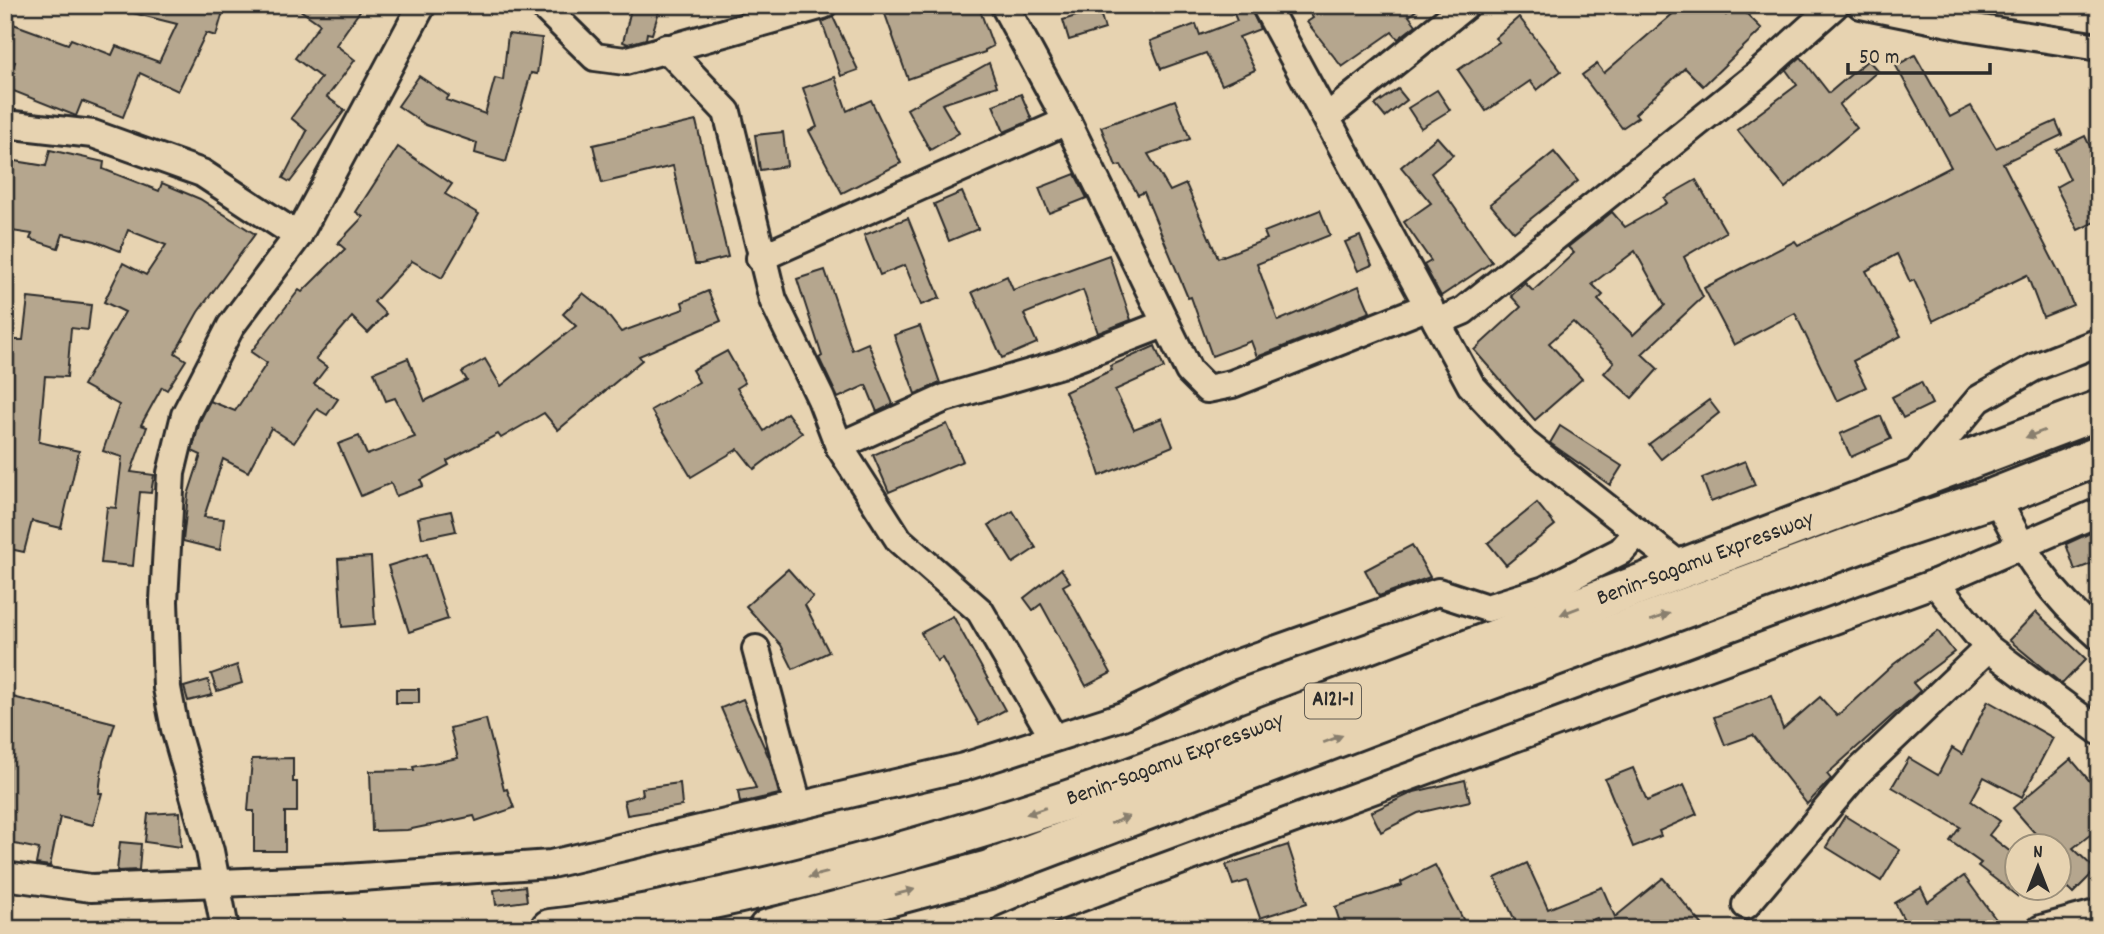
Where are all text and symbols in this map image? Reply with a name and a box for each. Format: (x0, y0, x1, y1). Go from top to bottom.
scale bar (1848, 32, 1990, 76)
text: 50 m (1859, 44, 1899, 74)
one-way arrow (2024, 429, 2045, 440)
street label: Benin-Sagamu Expressway (1592, 503, 1819, 616)
one-way arrow (1560, 605, 1581, 616)
one-way arrow (1650, 611, 1671, 622)
road number: A121-1 (1305, 684, 1361, 718)
street label: Benin-Sagamu Expressway (1062, 704, 1289, 816)
one-way arrow (1322, 733, 1343, 744)
one-way arrow (1026, 806, 1047, 817)
one-way arrow (1110, 814, 1131, 825)
north arrow (2002, 832, 2072, 902)
text: N (2033, 840, 2043, 867)
one-way arrow (807, 870, 829, 881)
one-way arrow (894, 887, 915, 897)

